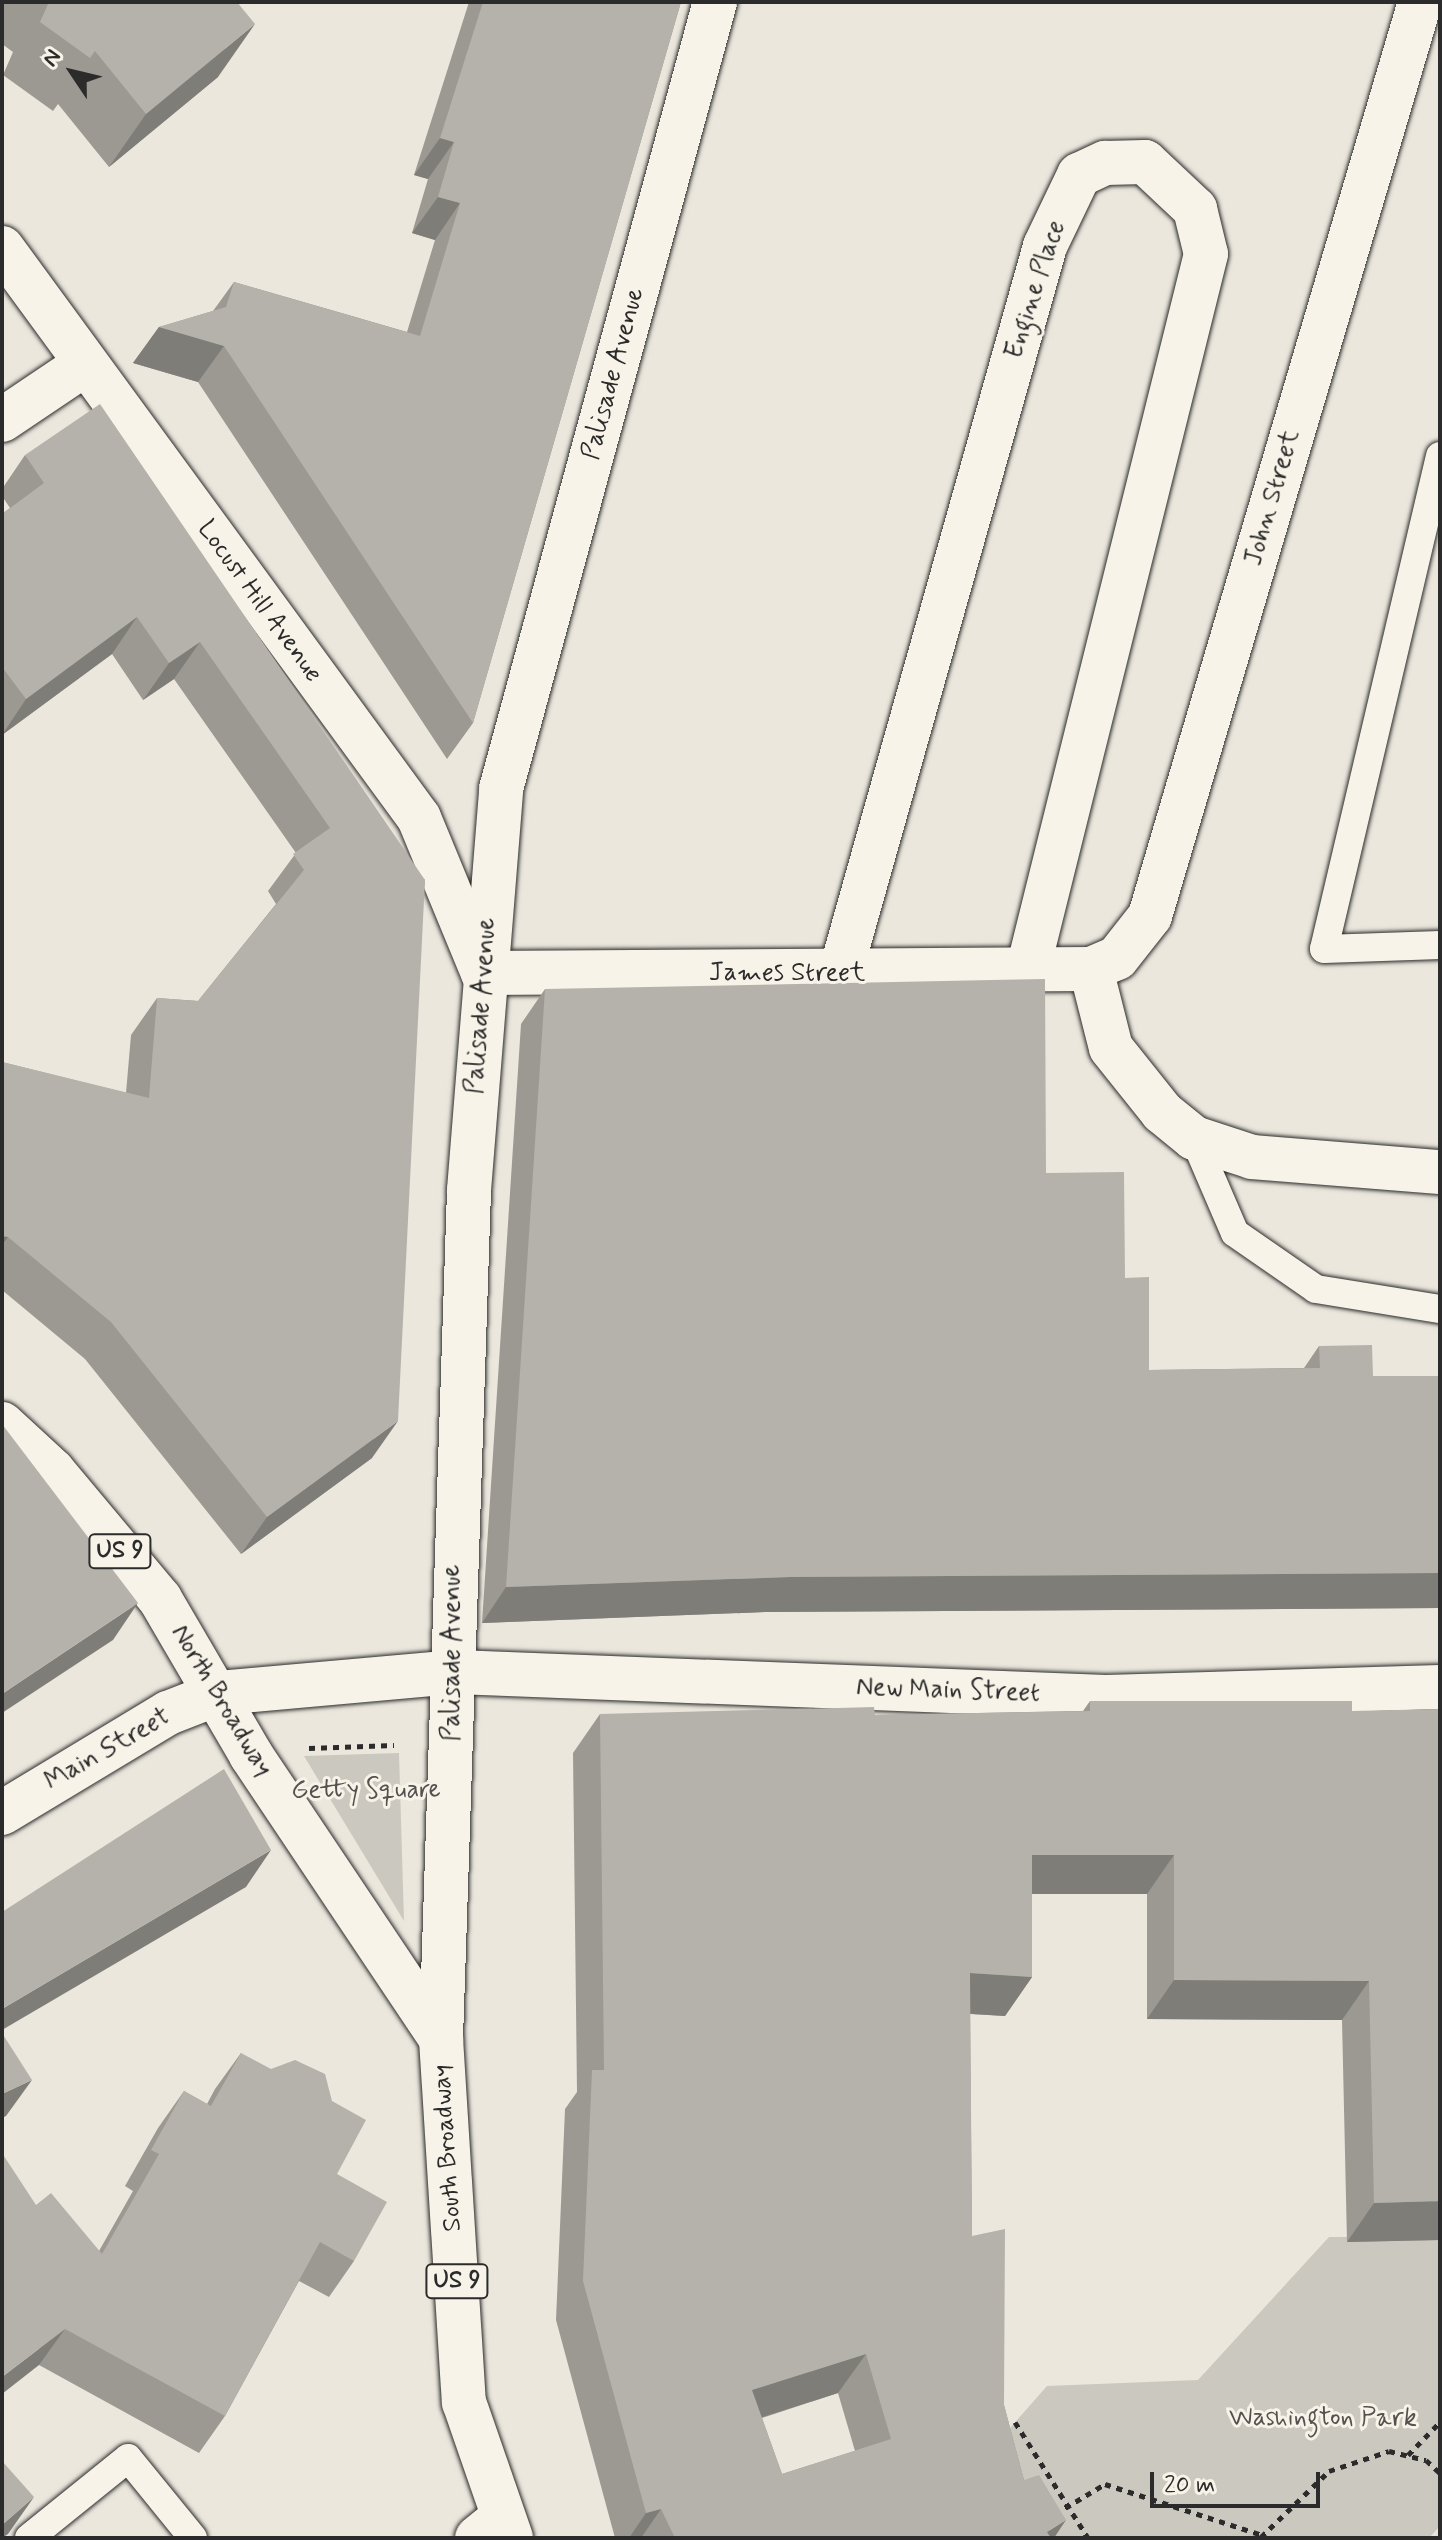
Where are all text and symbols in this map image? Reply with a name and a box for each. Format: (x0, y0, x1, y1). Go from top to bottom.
north arrow (32, 32, 112, 112)
text: N (37, 44, 68, 72)
street label: Engine Place (999, 217, 1073, 363)
street label: Palisade Avenue (575, 282, 653, 466)
street label: John Street (1239, 427, 1307, 569)
street label: Locust Hill Avenue (189, 514, 329, 690)
street label: Palisade Avenue (460, 914, 504, 1098)
street label: James Street (709, 958, 865, 990)
road number: US 9 (88, 1531, 152, 1571)
street label: Palisade Avenue (437, 1562, 469, 1744)
street label: North Broadway (163, 1619, 279, 1783)
street label: New Main Street (852, 1672, 1044, 1710)
street label: Main Street (40, 1702, 176, 1798)
park label: Getty Square (290, 1775, 442, 1807)
street label: South Broadway (427, 2063, 469, 2233)
road number: US 9 (425, 2261, 489, 2301)
park label: Washington Park (1231, 2403, 1415, 2435)
scale bar (1154, 2456, 1324, 2506)
text: 20 m (1164, 2470, 1215, 2501)

